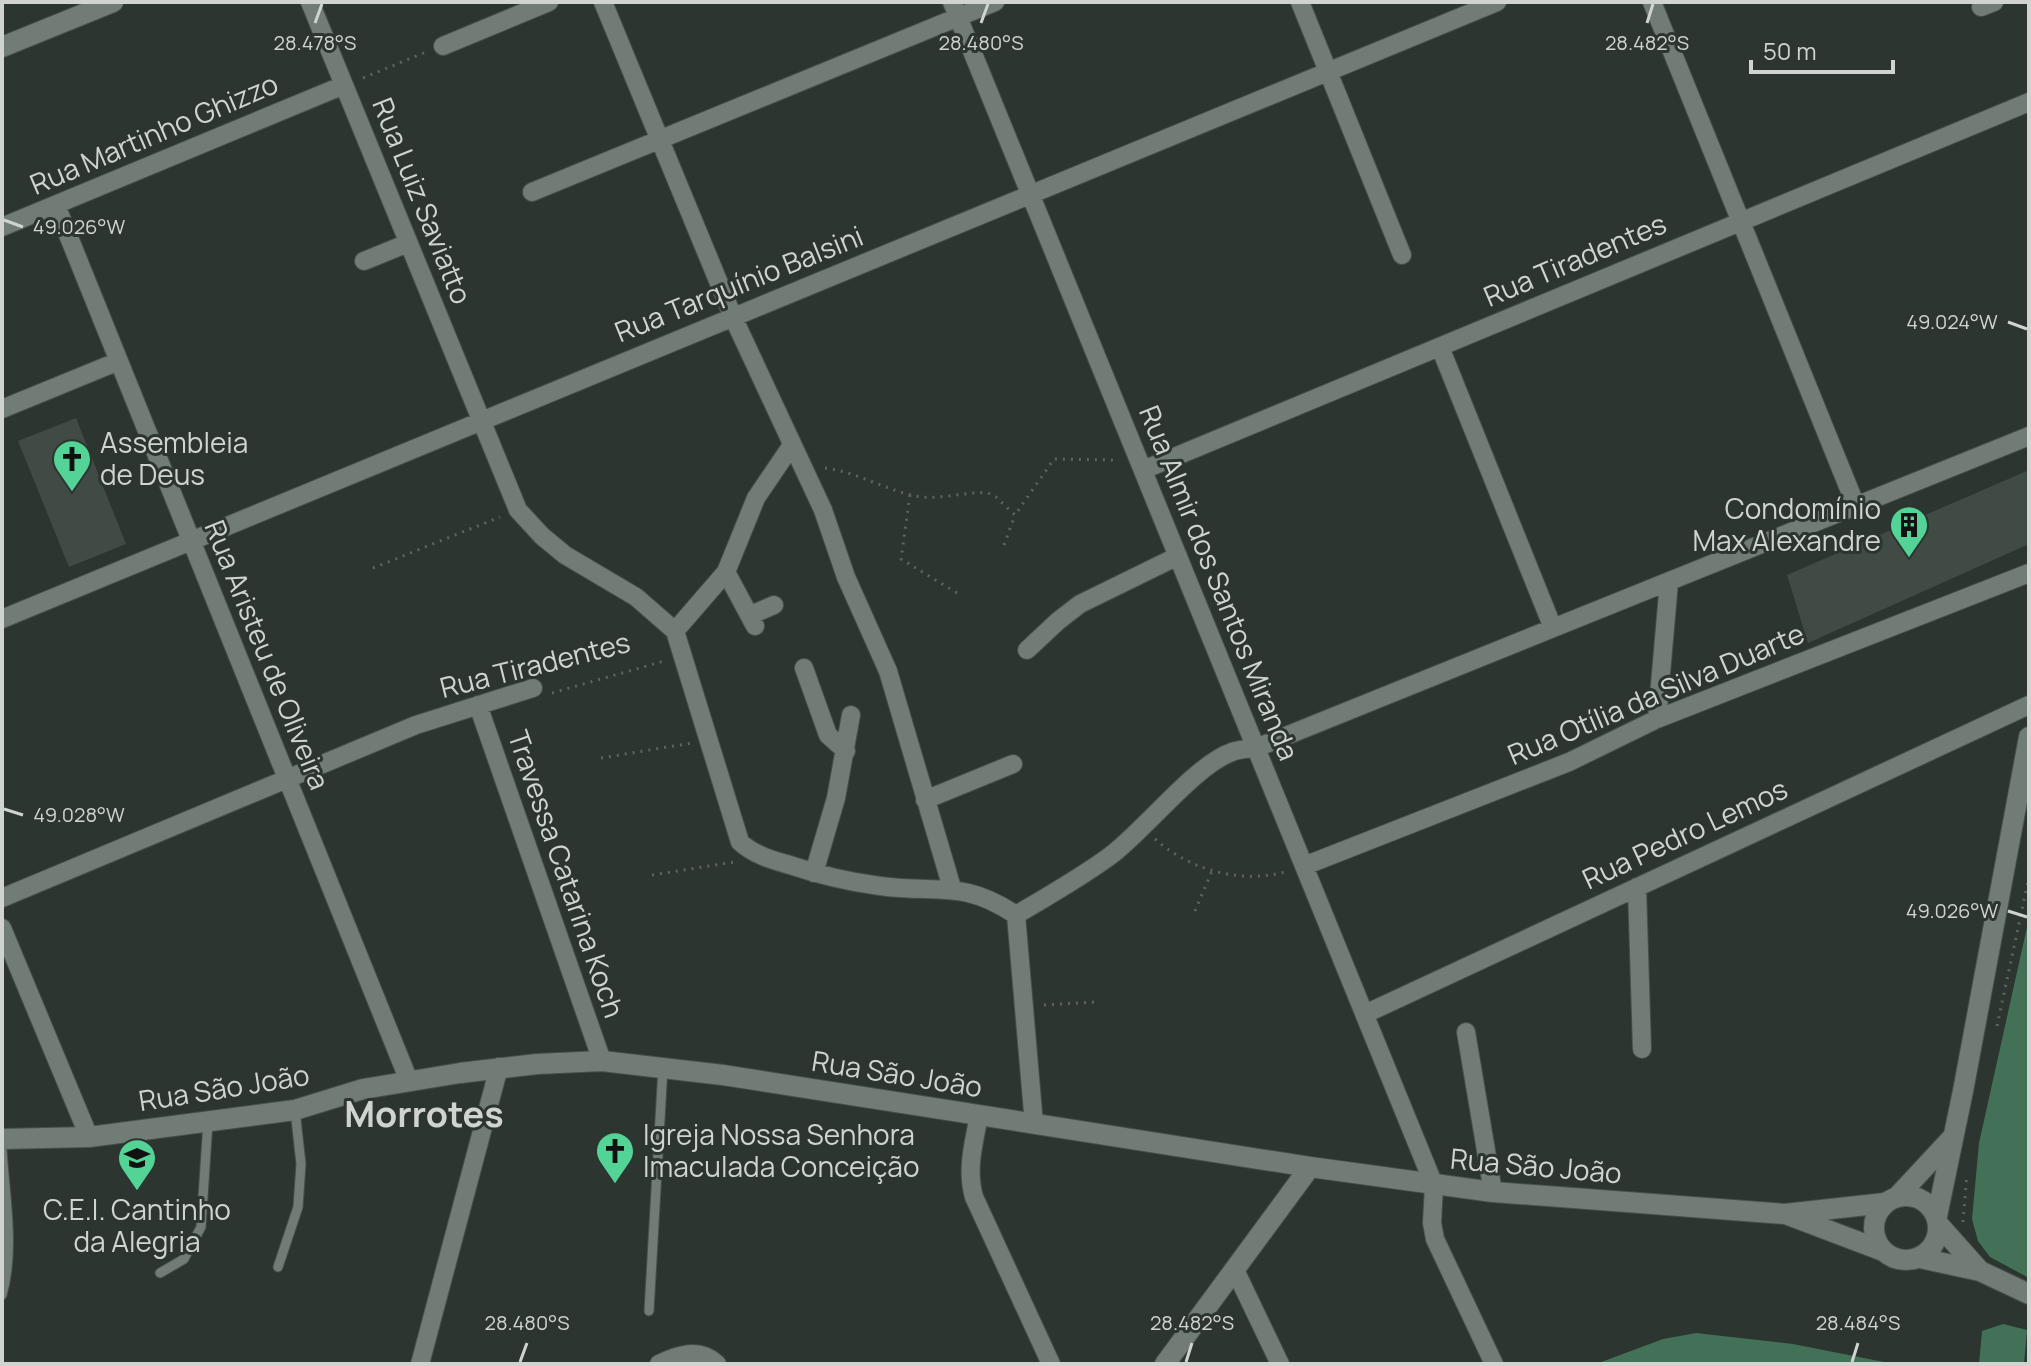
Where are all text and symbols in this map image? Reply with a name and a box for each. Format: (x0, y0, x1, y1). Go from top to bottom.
scale bar (1751, 24, 1893, 74)
text: 28.478°S (274, 29, 356, 56)
text: 28.480°S (938, 29, 1024, 56)
text: 28.482°S (1605, 29, 1689, 56)
text: 50 m (1763, 34, 1817, 67)
street label: Rua Martinho Ghizzo (24, 64, 283, 202)
street label: Rua Luiz Saviatto (364, 92, 482, 309)
street label: Rua Tiradentes (1478, 204, 1672, 315)
text: 49.026°W (33, 213, 125, 240)
street label: Rua Tarquínio Balsini (609, 216, 868, 350)
text: 49.024°W (1906, 308, 1998, 335)
street label: Rua Almir dos Santos Miranda (1131, 399, 1309, 766)
place label: Assembleia de Deus (100, 423, 248, 493)
church icon: Assembleia de Deus (51, 438, 93, 493)
place label: Condomínio Max Alexandre (1692, 489, 1881, 559)
building icon: Condomínio Max Alexandre (1888, 504, 1930, 559)
street label: Rua Aristeu de Oliveira (196, 514, 339, 795)
street label: Rua Otília da Silva Duarte (1502, 613, 1810, 773)
street label: Rua Tiradentes (436, 622, 634, 706)
street label: Travessa Catarina Koch (500, 725, 634, 1022)
street label: Rua Pedro Lemos (1576, 769, 1793, 897)
text: 49.028°W (33, 801, 125, 828)
text: 49.026°W (1906, 897, 1998, 924)
street label: Rua São João (809, 1041, 985, 1105)
street label: Rua São João (136, 1055, 312, 1119)
district label: Morrotes (344, 1089, 504, 1138)
place label: Igreja Nossa Senhora Imaculada Conceição (643, 1115, 919, 1185)
church icon: Igreja Nossa Senhora Imaculada Conceição (594, 1130, 636, 1185)
school or university icon: C.E.I. Cantinho da Alegria (116, 1137, 158, 1192)
street label: Rua São João (1449, 1139, 1623, 1191)
place label: C.E.I. Cantinho da Alegria (43, 1190, 231, 1260)
text: 28.480°S (484, 1309, 570, 1336)
text: 28.482°S (1150, 1309, 1234, 1336)
text: 28.484°S (1816, 1309, 1900, 1336)

